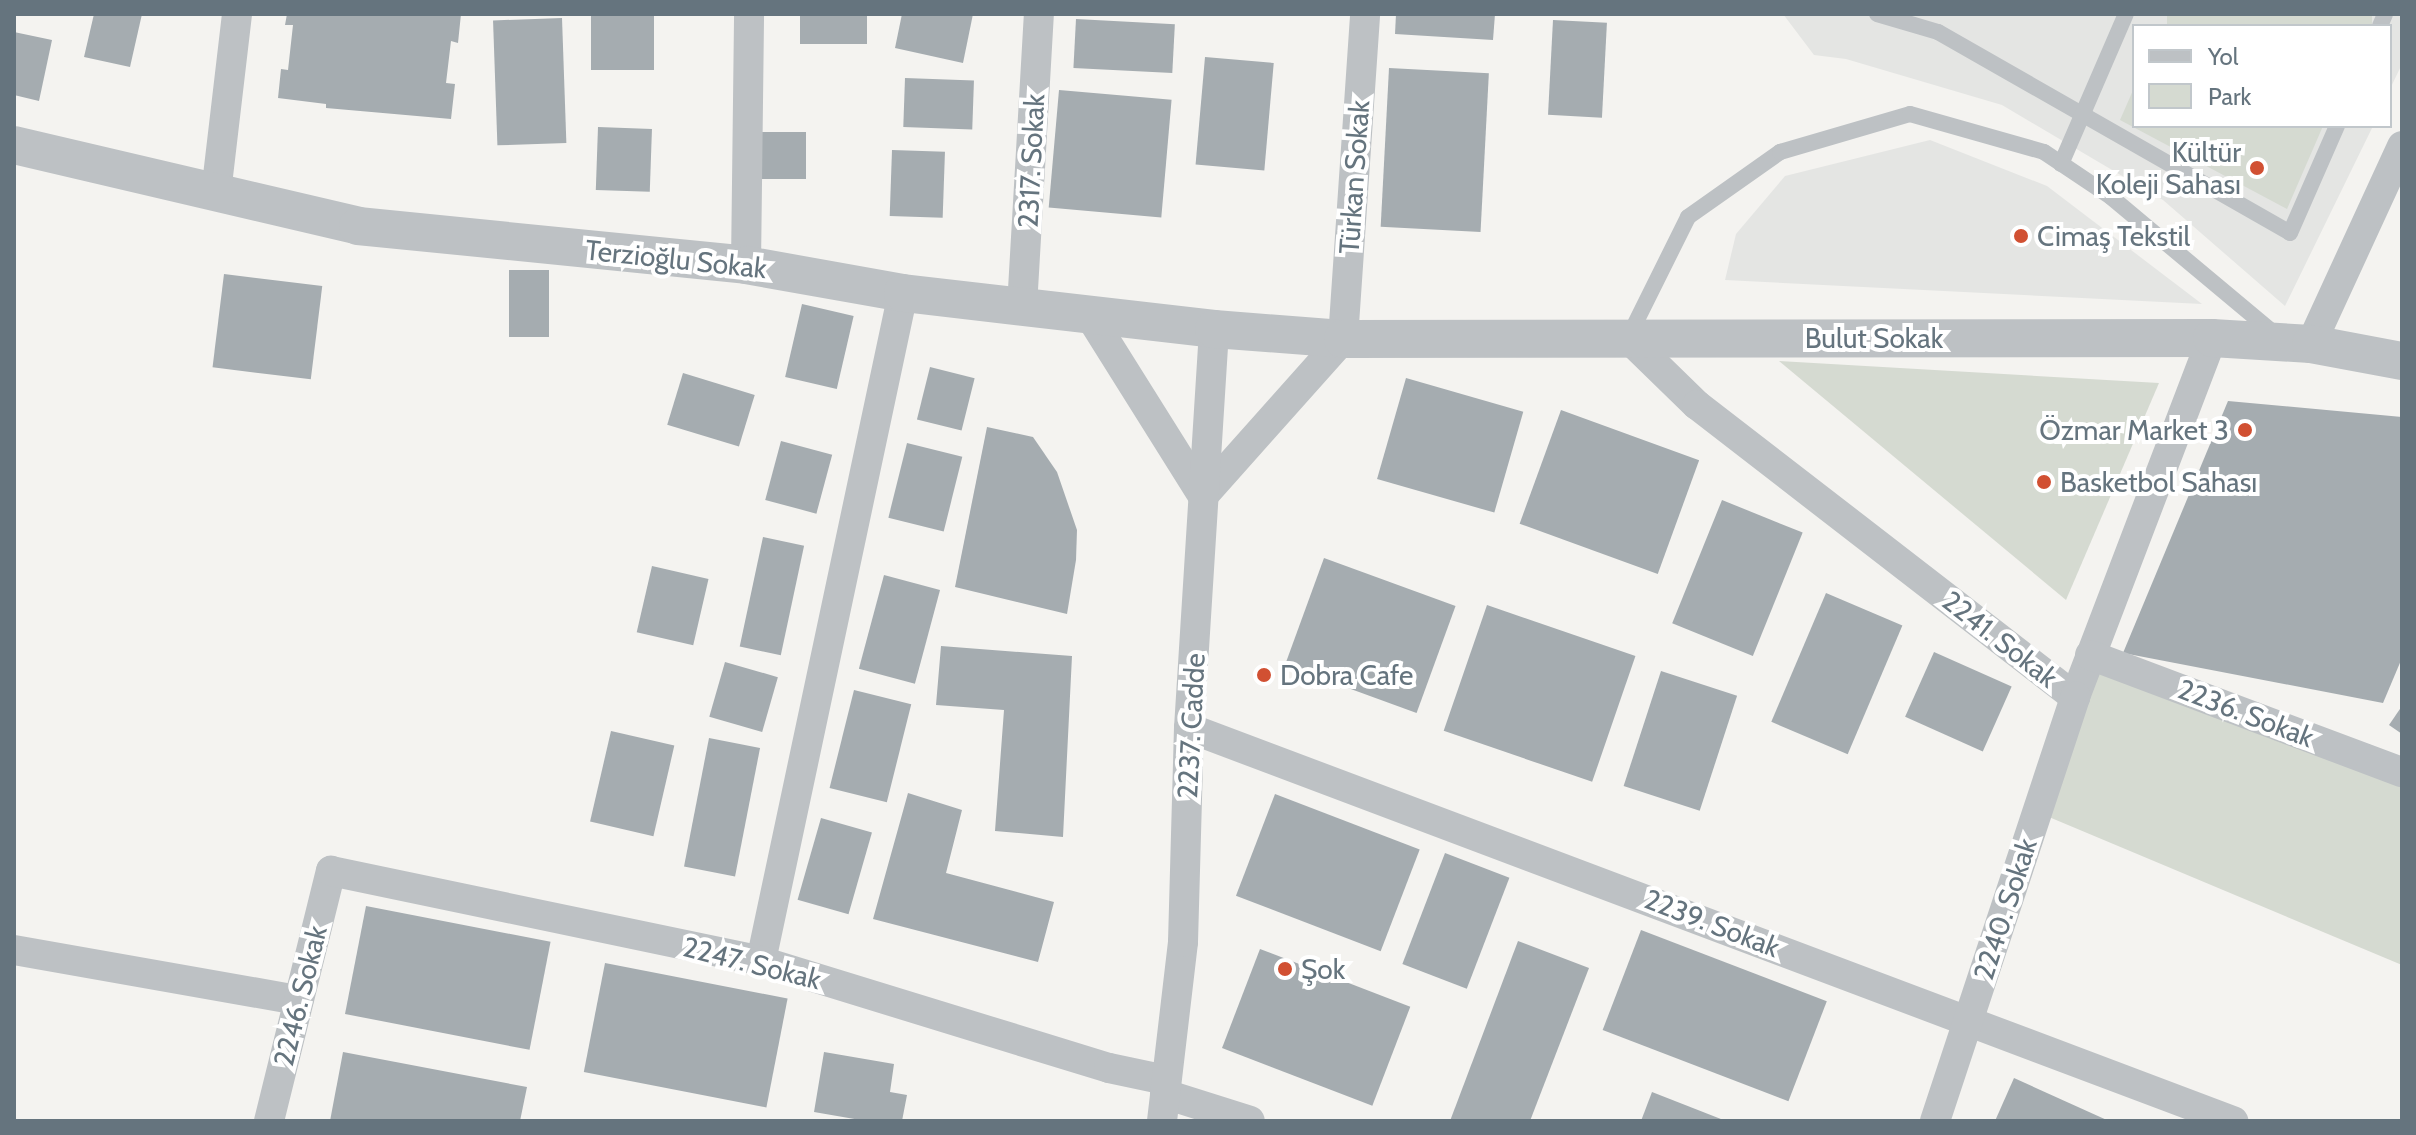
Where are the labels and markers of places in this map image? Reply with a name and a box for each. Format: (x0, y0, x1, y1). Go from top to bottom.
place label: Kültür Koleji Sahası (2096, 135, 2241, 201)
marker: Kültür Koleji Sahası (2248, 159, 2266, 177)
place label: Cimaş Tekstil (2037, 219, 2190, 253)
marker: Cimaş Tekstil (2012, 227, 2030, 245)
place label: Özmar Market 3 (2039, 413, 2229, 447)
marker: Özmar Market 3 (2236, 421, 2254, 439)
place label: Basketbol Sahası (2060, 465, 2257, 499)
marker: Basketbol Sahası (2035, 473, 2053, 491)
place label: Dobra Cafe (1280, 658, 1413, 692)
marker: Dobra Cafe (1255, 666, 1273, 684)
place label: Şok (1301, 952, 1345, 986)
marker: Şok (1276, 960, 1294, 978)

